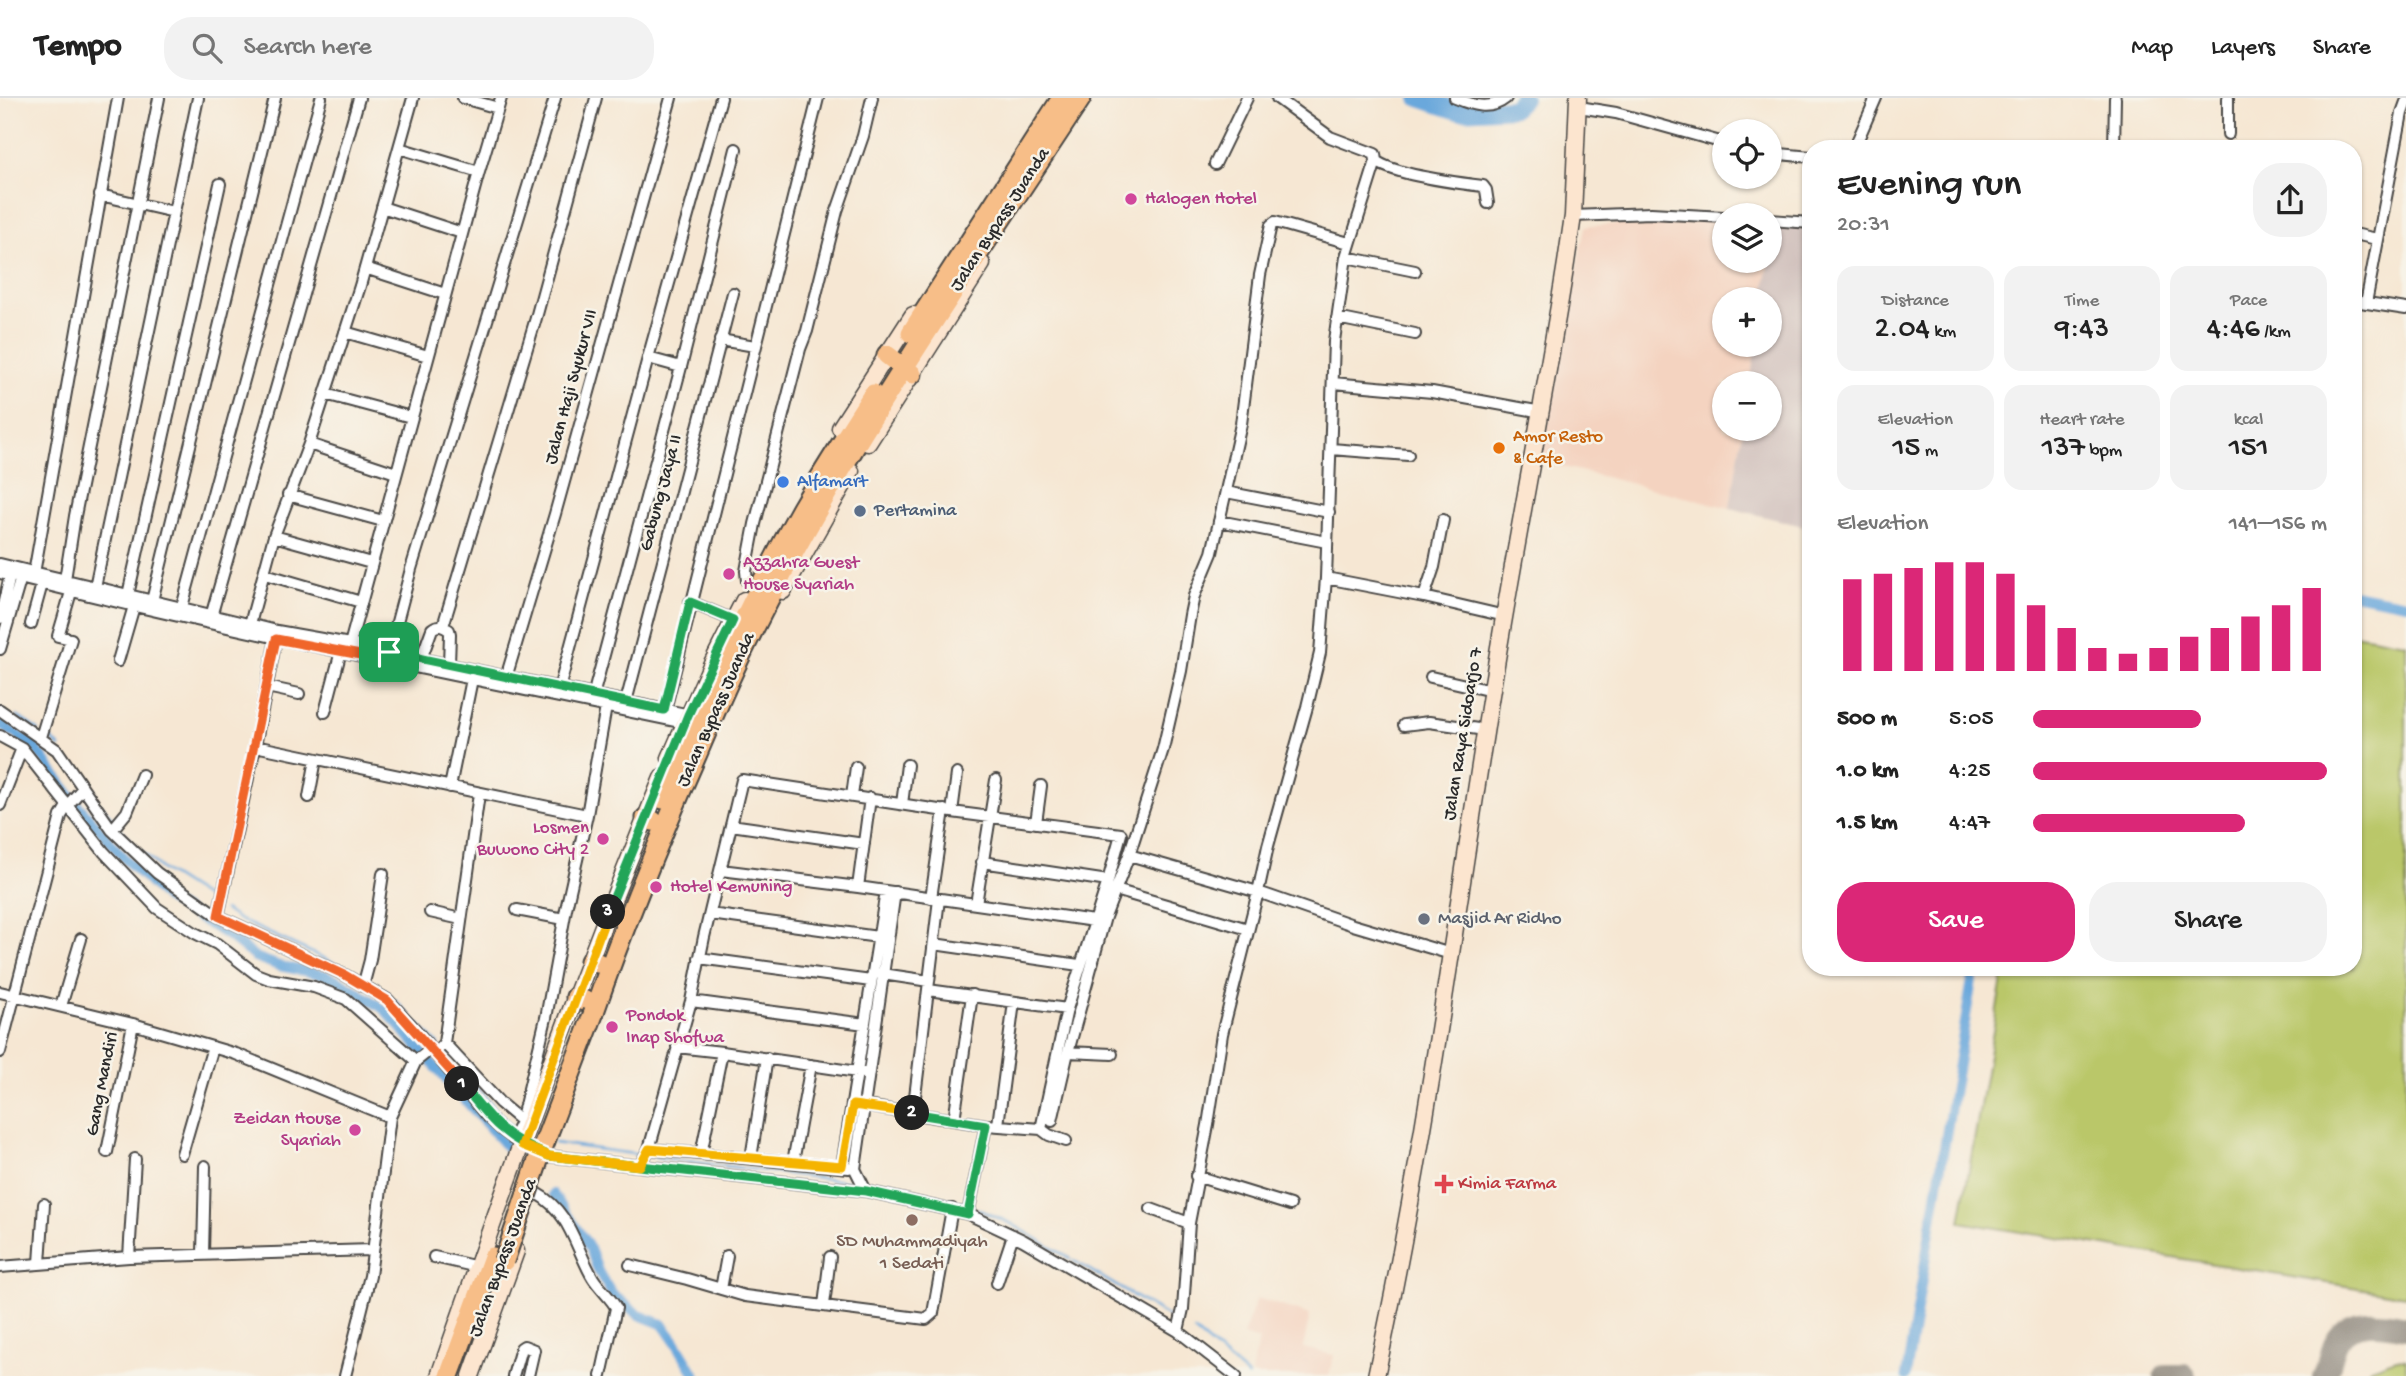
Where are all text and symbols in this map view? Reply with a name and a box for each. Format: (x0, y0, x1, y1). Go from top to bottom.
search box (164, 17, 654, 80)
text: Tempo (35, 29, 122, 67)
icon: search (188, 29, 226, 67)
text: Search here (244, 33, 372, 64)
text: Map (2131, 34, 2173, 63)
text: Layers (2211, 34, 2275, 63)
text: Share (2313, 34, 2371, 63)
map controls (1712, 119, 1782, 441)
button: locate (1712, 119, 1782, 189)
street label: Jalan Bypass Juanda (946, 143, 1057, 296)
button: share (2253, 163, 2327, 237)
text: Evening run (1837, 164, 2021, 208)
place label: Halogen Hotel (1145, 188, 1257, 211)
marker: Halogen Hotel (1123, 191, 1139, 207)
button: layers (1712, 203, 1782, 273)
text: 20:31 (1837, 212, 1890, 239)
button: + (1712, 287, 1782, 357)
text: Distance (1882, 290, 1949, 313)
text: Time (2065, 290, 2099, 313)
text: Pace (2230, 290, 2267, 313)
street label: Jalan Haji Syukur VII (540, 307, 604, 467)
text: 2.04 (1874, 313, 1930, 348)
text: 9:43 (2055, 313, 2109, 348)
text: 4:46 (2207, 313, 2260, 348)
text: km (1930, 321, 1956, 344)
text: /km (2260, 321, 2291, 344)
button: − (1712, 371, 1782, 441)
text: Elevation (1878, 409, 1953, 432)
text: Heart rate (2039, 409, 2125, 432)
text: kcal (2234, 409, 2264, 432)
place label: Amor Resto & Cafe (1513, 426, 1603, 471)
street label: Gabung Jaya II (635, 432, 689, 554)
text: 15 (1892, 432, 1920, 467)
text: 137 (2042, 432, 2085, 467)
text: 151 (2229, 432, 2269, 467)
marker: Amor Resto & Cafe (1491, 440, 1507, 456)
text: m (1920, 440, 1938, 463)
text: bpm (2085, 440, 2122, 463)
place label: Alfamart (797, 471, 870, 494)
marker: Alfamart (775, 474, 791, 490)
place label: Pertamina (873, 500, 958, 523)
marker: Pertamina (852, 503, 868, 519)
text: Elevation (1837, 511, 1928, 538)
text: 141–156 m (2229, 511, 2327, 538)
place label: Azzahra Guest House Syariah (743, 552, 861, 597)
marker: Azzahra Guest House Syariah (721, 566, 737, 582)
pin (359, 622, 419, 682)
street label: Jalan Bypass Juanda (673, 628, 762, 791)
icon: arrive (370, 633, 408, 671)
street label: Jalan Raya Sidoarjo 7 (1439, 645, 1489, 822)
text: 500 m (1837, 706, 1897, 733)
text: 5:05 (1949, 706, 1993, 733)
text: 1.0 km (1837, 758, 1899, 785)
text: 4:25 (1949, 758, 1990, 785)
text: 1.5 km (1837, 810, 1898, 837)
text: 4:47 (1949, 810, 1990, 837)
place label: Losmen Buwono City 2 (476, 817, 589, 862)
marker: Losmen Buwono City 2 (595, 831, 611, 847)
place label: Hotel Kemuning (670, 876, 793, 899)
marker: Hotel Kemuning (648, 879, 664, 895)
button: Save (1837, 882, 2075, 962)
button: Share (2089, 882, 2327, 962)
pin: 3 (590, 894, 626, 930)
text: 3 (603, 900, 612, 923)
place label: Masjid Ar Ridho (1438, 908, 1562, 931)
marker: Masjid Ar Ridho (1416, 911, 1432, 927)
place label: Pondok Inap Shofwa (625, 1005, 725, 1050)
marker: Pondok Inap Shofwa (604, 1019, 620, 1035)
street label: Gang Mandiri (82, 1030, 124, 1138)
pin: 1 (444, 1066, 480, 1102)
text: 1 (458, 1072, 465, 1095)
pin: 2 (894, 1096, 930, 1130)
text: 2 (907, 1101, 916, 1124)
place label: Zeidan House Syariah (233, 1108, 341, 1153)
marker: Zeidan House Syariah (347, 1122, 363, 1138)
place label: Kimia Farma (1458, 1173, 1558, 1196)
street label: Jalan Bypass Juanda (465, 1174, 544, 1340)
marker: Kimia Farma (1436, 1176, 1452, 1192)
marker: SD Muhammadiyah 1 Sedati (904, 1212, 920, 1228)
place label: SD Muhammadiyah 1 Sedati (836, 1231, 988, 1276)

